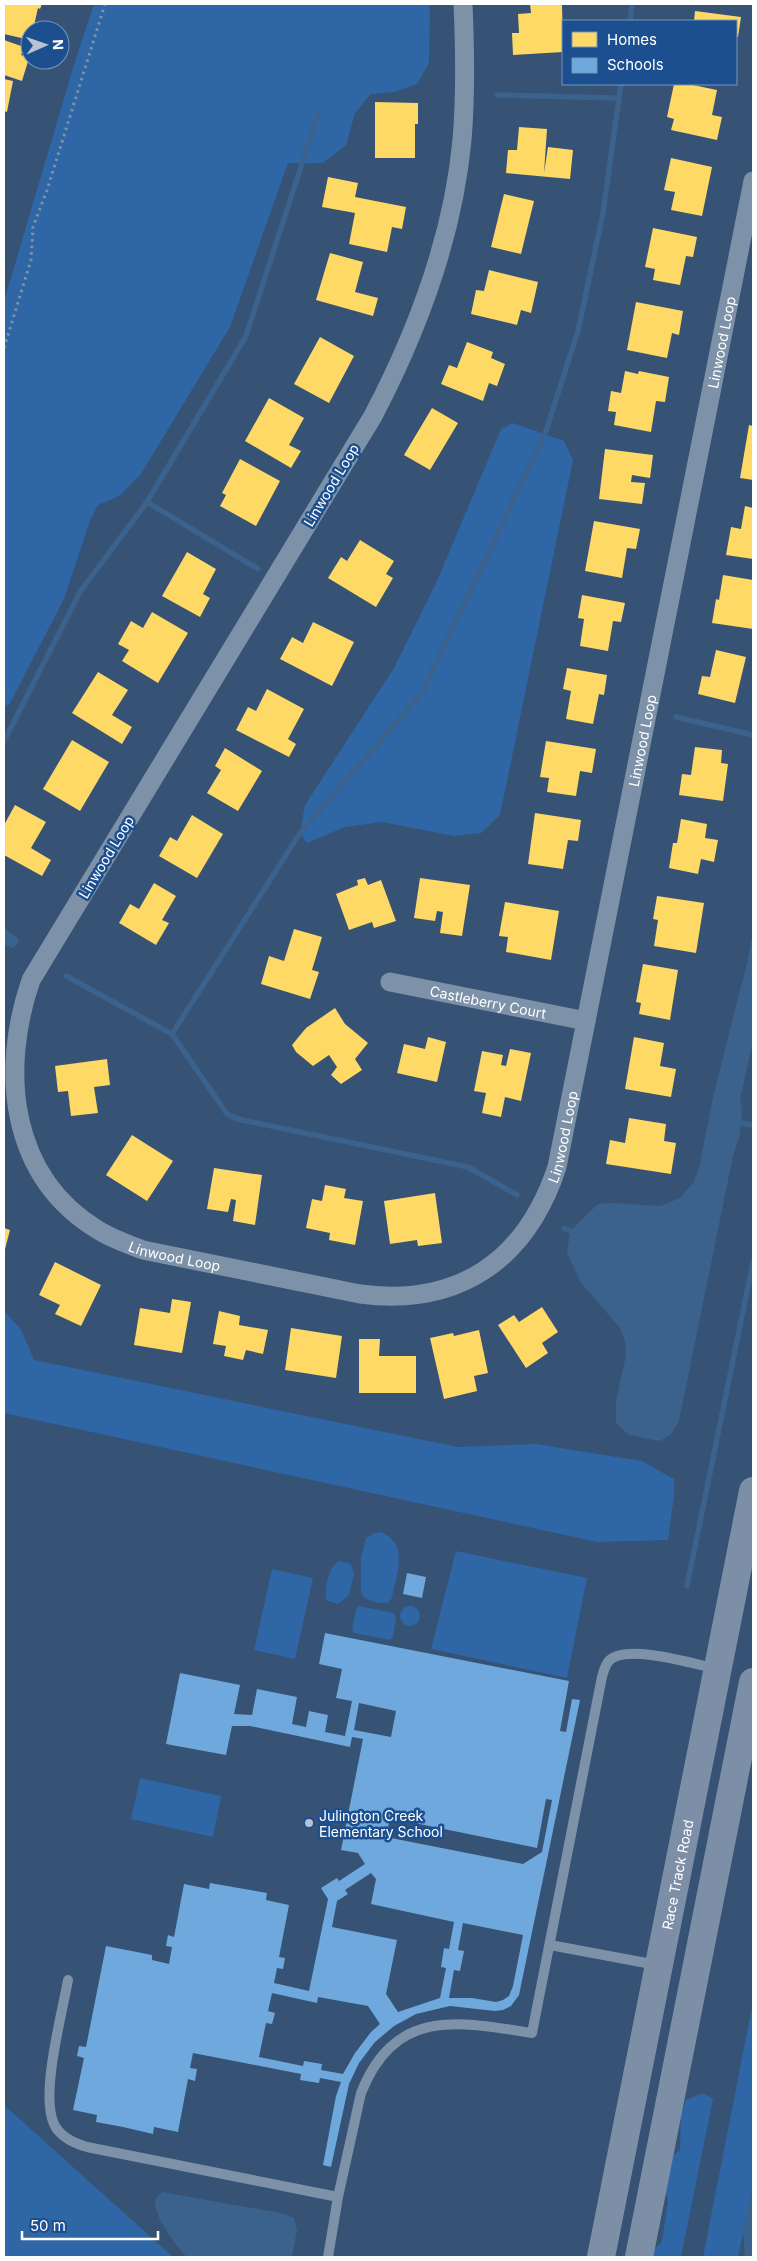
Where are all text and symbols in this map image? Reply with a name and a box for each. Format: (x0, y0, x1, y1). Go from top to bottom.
north arrow (20, 20, 70, 70)
legend (562, 20, 737, 85)
text: Homes (607, 30, 657, 49)
text: N (50, 39, 67, 50)
text: Schools (607, 55, 664, 74)
street label: Linwood Loop (703, 295, 738, 390)
street label: Linwood Loop (300, 441, 362, 529)
street label: Linwood Loop (624, 693, 659, 788)
street label: Linwood Loop (75, 813, 137, 901)
street label: Castleberry Court (428, 982, 548, 1021)
street label: Linwood Loop (544, 1089, 580, 1185)
street label: Linwood Loop (126, 1237, 222, 1274)
place label: Julington Creek Elementary School (319, 1807, 443, 1840)
marker: Julington Creek Elementary School (303, 1817, 315, 1829)
street label: Race Track Road (658, 1818, 696, 1931)
scale bar (22, 2208, 159, 2240)
text: 50 m (30, 2216, 66, 2235)

